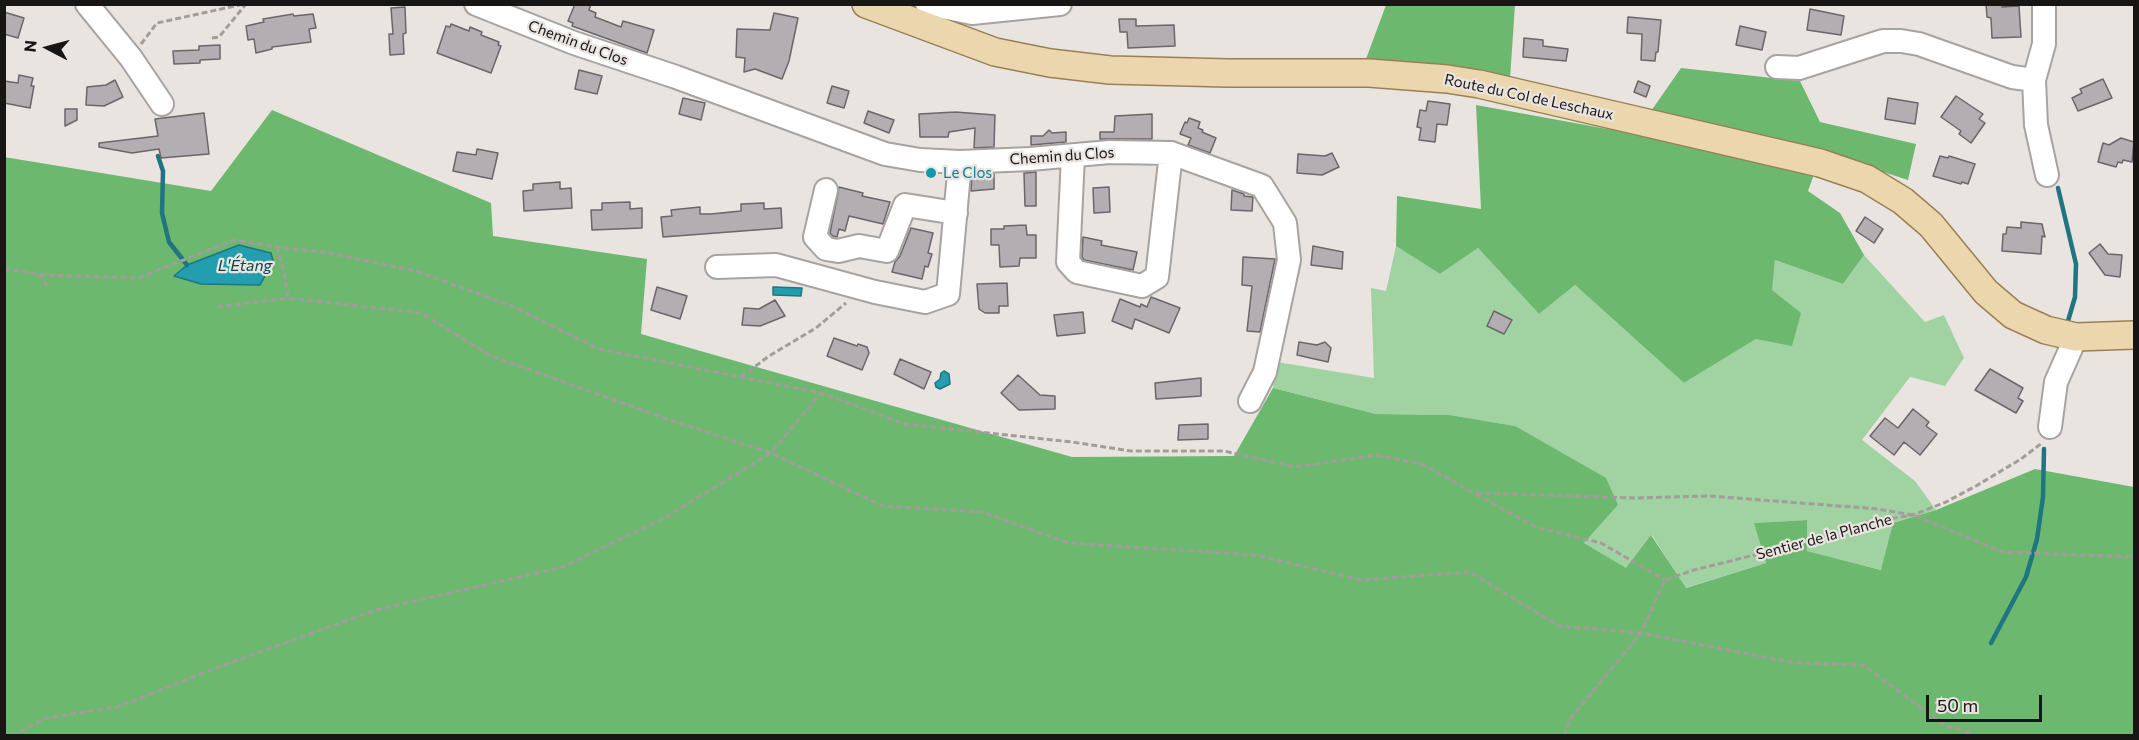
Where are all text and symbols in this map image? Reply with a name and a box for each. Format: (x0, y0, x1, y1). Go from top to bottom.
street label: Chemin du Clos (526, 17, 630, 69)
north arrow (18, 18, 78, 78)
text: N (20, 39, 40, 53)
street label: Route du Col de Leschaux (1443, 70, 1615, 124)
street label: Chemin du Clos (1009, 143, 1115, 169)
place label: Le Clos (943, 164, 992, 182)
marker: Le Clos (924, 166, 938, 180)
water label: L'Étang (218, 256, 272, 276)
street label: Sentier de la Planche (1754, 510, 1894, 564)
scale bar (1929, 683, 2044, 721)
text: 50 m (1937, 694, 1978, 716)

